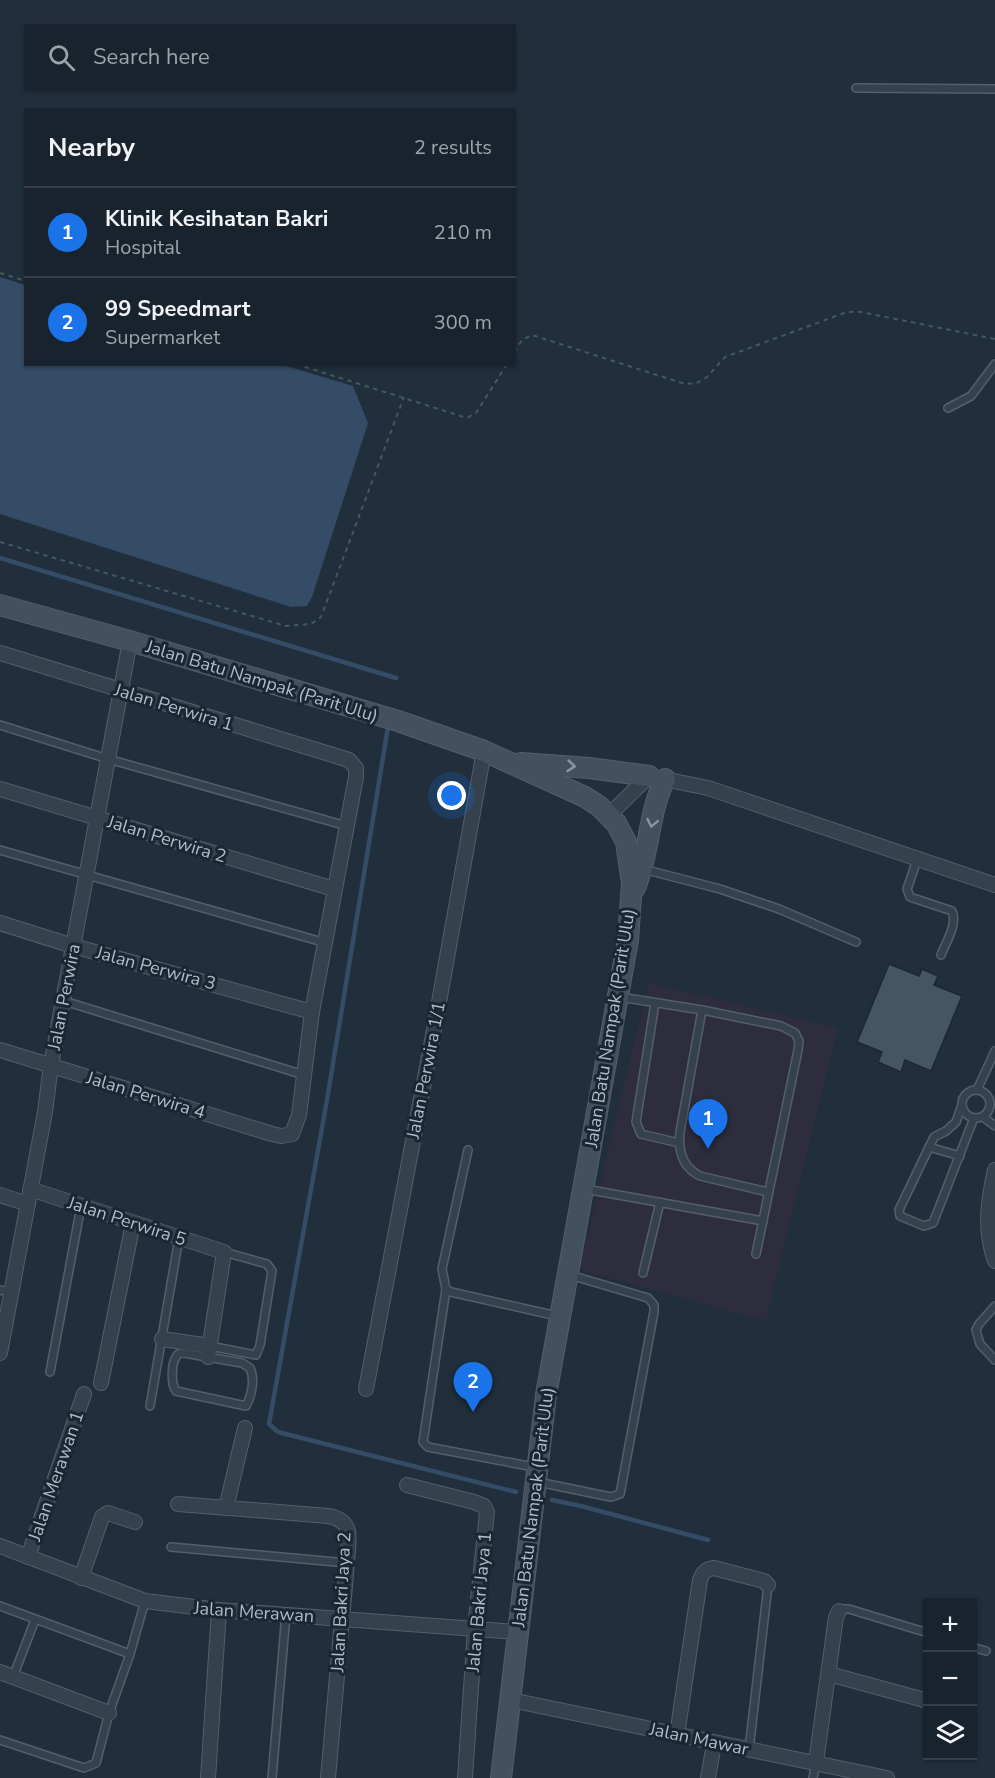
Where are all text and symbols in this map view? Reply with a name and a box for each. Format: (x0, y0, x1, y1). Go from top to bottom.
search box (24, 24, 516, 90)
icon: search (45, 41, 78, 74)
text: Search here (93, 42, 210, 72)
text: Nearby (48, 130, 135, 165)
text: 2 results (414, 134, 492, 161)
text: Klinik Kesihatan Bakri (105, 204, 328, 234)
text: 1 (62, 219, 74, 246)
text: 210 m (434, 219, 492, 246)
text: Hospital (105, 234, 181, 261)
text: 99 Speedmart (105, 294, 251, 324)
text: 2 (62, 309, 74, 336)
text: 300 m (434, 309, 492, 336)
text: Supermarket (105, 324, 220, 351)
street label: Jalan Batu Nampak (Parit Ulu) (142, 634, 381, 728)
street label: Jalan Perwira 1 (111, 677, 236, 736)
one-way arrow (566, 759, 576, 772)
your location (437, 781, 466, 810)
street label: Jalan Perwira 2 (104, 809, 229, 868)
one-way arrow (646, 818, 659, 828)
street label: Jalan Batu Nampak (Parit Ulu) (579, 907, 641, 1150)
street label: Jalan Perwira 3 (92, 940, 219, 996)
street label: Jalan Perwira (42, 942, 86, 1053)
street label: Jalan Perwira 1/1 (401, 999, 451, 1142)
street label: Jalan Perwira 4 (83, 1065, 209, 1125)
pin: 1 (688, 1100, 728, 1149)
street label: Jalan Perwira 5 (64, 1190, 189, 1251)
pin: 2 (454, 1362, 492, 1412)
street label: Jalan Batu Nampak (Parit Ulu) (506, 1386, 560, 1629)
street label: Jalan Merawan 1 (22, 1408, 89, 1545)
street label: Jalan Bakri Jaya 2 (325, 1531, 357, 1674)
street label: Jalan Bakri Jaya 1 (461, 1531, 497, 1674)
street label: Jalan Merawan (192, 1596, 315, 1628)
map controls (923, 1598, 977, 1760)
button: + (923, 1598, 977, 1652)
button: − (923, 1652, 977, 1706)
button: layers (923, 1706, 977, 1760)
street label: Jalan Mawar (646, 1717, 751, 1761)

